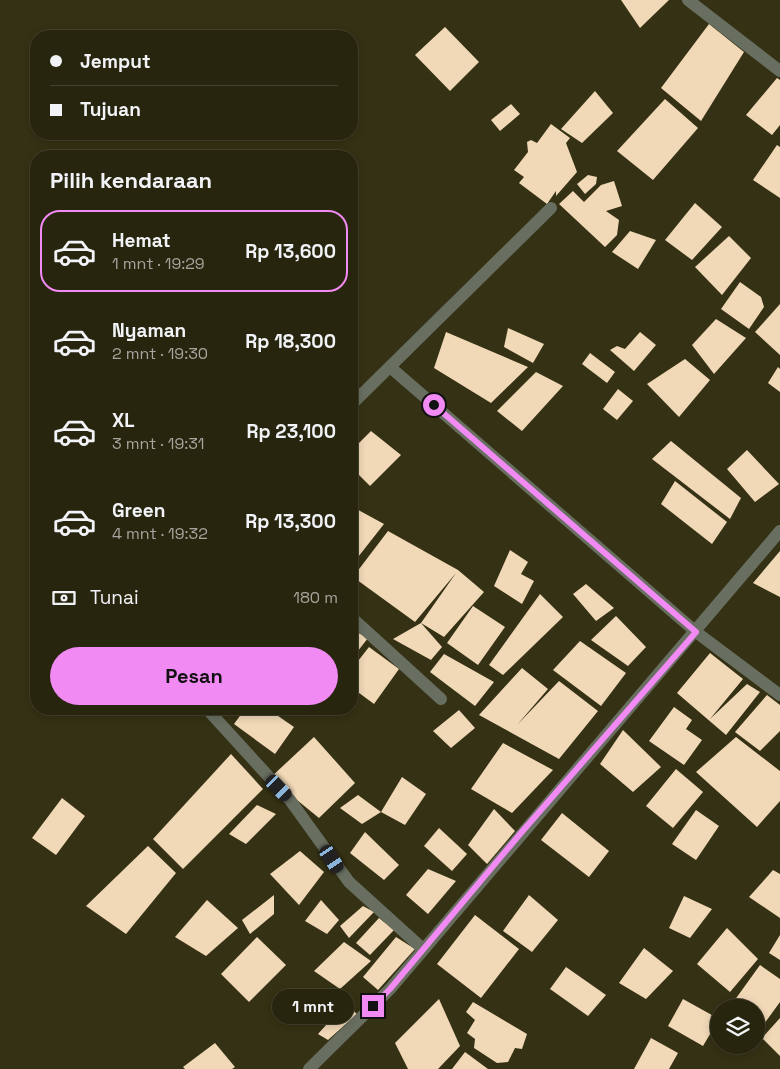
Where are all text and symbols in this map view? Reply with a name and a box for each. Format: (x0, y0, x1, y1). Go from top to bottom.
text: Jemput (80, 49, 151, 74)
text: Tujuan (80, 97, 141, 122)
text: Pilih kendaraan (50, 166, 212, 194)
text: Hemat (112, 228, 171, 253)
icon: car (52, 229, 97, 274)
text: Rp 13,600 (245, 239, 336, 264)
text: 1 mnt · 19:29 (112, 253, 205, 274)
text: Nyaman (112, 318, 186, 343)
icon: car (52, 319, 97, 364)
text: Rp 18,300 (245, 329, 336, 354)
text: 2 mnt · 19:30 (112, 343, 208, 364)
route start (423, 394, 445, 416)
text: XL (112, 408, 135, 433)
icon: car (52, 409, 97, 454)
text: Rp 23,100 (246, 419, 336, 444)
text: 3 mnt · 19:31 (112, 433, 204, 454)
text: Green (112, 498, 165, 523)
icon: car (52, 499, 97, 544)
text: Rp 13,300 (245, 509, 336, 534)
text: 4 mnt · 19:32 (112, 523, 208, 544)
icon: cash (50, 584, 78, 612)
text: Tunai (90, 585, 139, 610)
text: 180 m (293, 587, 338, 608)
button: Pesan (50, 647, 338, 705)
car (263, 772, 294, 804)
car (317, 842, 346, 876)
callout: 1 mnt (273, 988, 356, 1024)
route end (362, 995, 384, 1017)
text: 1 mnt (292, 996, 334, 1017)
map controls (710, 999, 765, 1054)
button: layers (710, 999, 765, 1054)

